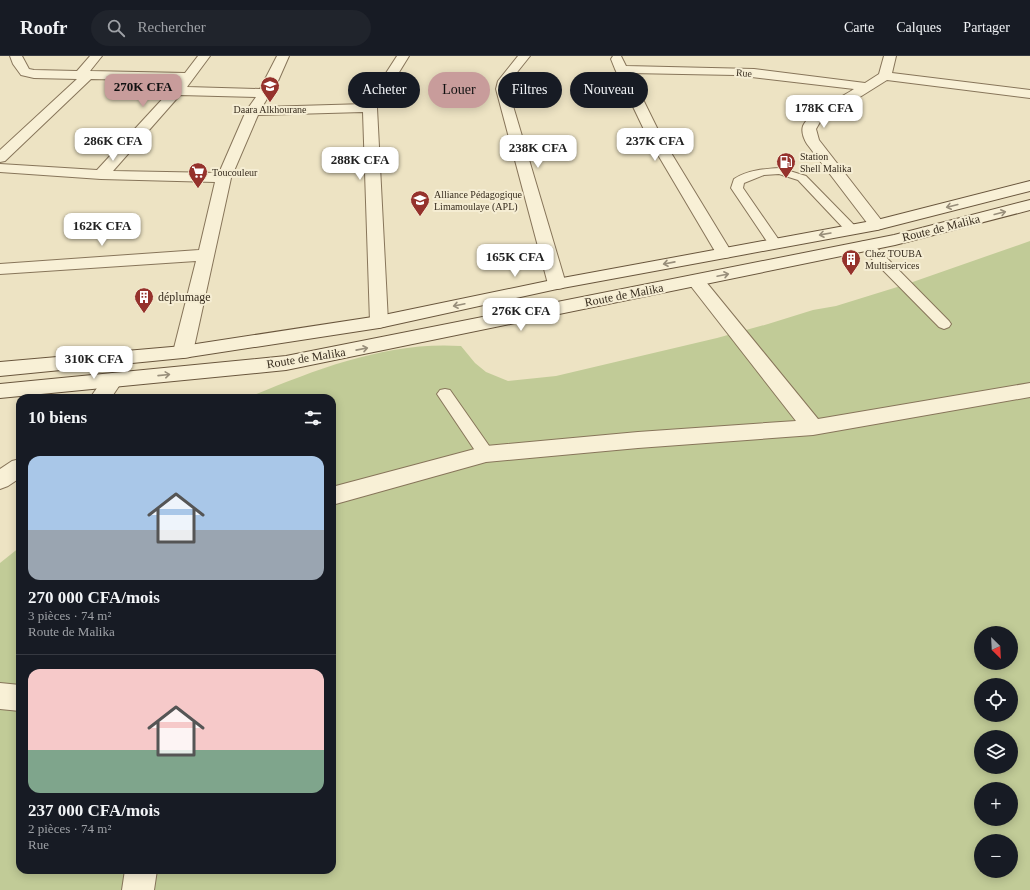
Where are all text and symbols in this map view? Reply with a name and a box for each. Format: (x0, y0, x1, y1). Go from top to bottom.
search box (91, 10, 371, 46)
text: Roofr (20, 17, 67, 38)
icon: search (105, 17, 127, 39)
text: Rechercher (137, 19, 206, 35)
text: Carte (844, 20, 874, 35)
text: Calques (896, 20, 941, 35)
text: Partager (963, 20, 1010, 35)
street label: Rue (735, 67, 753, 79)
chip: Acheter (348, 72, 420, 108)
chip: Louer (428, 72, 490, 108)
chip: Filtres (498, 72, 562, 108)
chip: Nouveau (570, 72, 648, 108)
pin: 270K CFA (102, 74, 184, 108)
school or university icon: Daara Alkhourane (259, 75, 281, 103)
text: 270K CFA (114, 79, 172, 94)
pin: 178K CFA (783, 95, 865, 129)
text: 178K CFA (795, 100, 853, 115)
place label: Daara Alkhourane (233, 104, 307, 115)
pin: 286K CFA (72, 128, 154, 162)
pin: 237K CFA (614, 128, 696, 162)
text: 286K CFA (84, 133, 142, 148)
text: 237K CFA (626, 133, 684, 148)
pin: 238K CFA (497, 135, 579, 169)
text: 238K CFA (509, 140, 567, 155)
pin: 288K CFA (319, 147, 401, 181)
fuel station icon: Station Shell Malika (775, 151, 797, 179)
place label: Station Shell Malika (800, 151, 852, 174)
text: 288K CFA (331, 152, 389, 167)
supermarket icon: Toucouleur (187, 161, 209, 189)
place label: Toucouleur (212, 167, 258, 178)
school or university icon: Alliance Pédagogique Limamoulaye (APL) (409, 189, 431, 217)
place label: Alliance Pédagogique Limamoulaye (APL) (434, 189, 523, 213)
one-way arrow (945, 203, 958, 211)
one-way arrow (993, 209, 1006, 216)
street label: Route de Malika (901, 211, 982, 244)
pin: 162K CFA (61, 213, 143, 247)
text: 162K CFA (73, 218, 131, 233)
one-way arrow (819, 230, 832, 238)
pin: 165K CFA (474, 244, 556, 278)
building icon: Chez TOUBA Multiservices (840, 248, 862, 276)
place label: Chez TOUBA Multiservices (865, 248, 923, 271)
text: 165K CFA (486, 249, 544, 264)
one-way arrow (663, 260, 676, 268)
one-way arrow (716, 271, 729, 279)
street label: Route de Malika (583, 280, 665, 310)
building icon: déplumage (133, 286, 155, 314)
place label: déplumage (158, 290, 211, 304)
pin: 276K CFA (480, 298, 562, 332)
one-way arrow (453, 301, 466, 309)
text: 276K CFA (492, 303, 550, 318)
one-way arrow (355, 344, 368, 352)
street label: Route de Malika (265, 345, 347, 371)
pin: 310K CFA (53, 346, 135, 380)
text: 310K CFA (65, 351, 123, 366)
one-way arrow (157, 371, 170, 379)
icon: filters (302, 407, 324, 429)
text: 10 biens (28, 408, 87, 427)
icon: home (140, 482, 212, 554)
text: 270 000 CFA/mois (28, 588, 160, 607)
text: 3 pièces · 74 m² (28, 608, 111, 623)
text: Route de Malika (28, 624, 115, 639)
north arrow (974, 626, 1018, 670)
map controls (974, 626, 1018, 878)
button: locate (974, 678, 1018, 722)
icon: home (140, 695, 212, 767)
button: layers (974, 730, 1018, 774)
button: + (974, 782, 1018, 826)
text: 237 000 CFA/mois (28, 801, 160, 820)
text: 2 pièces · 74 m² (28, 821, 111, 836)
button: − (974, 834, 1018, 878)
text: Rue (28, 837, 49, 852)

